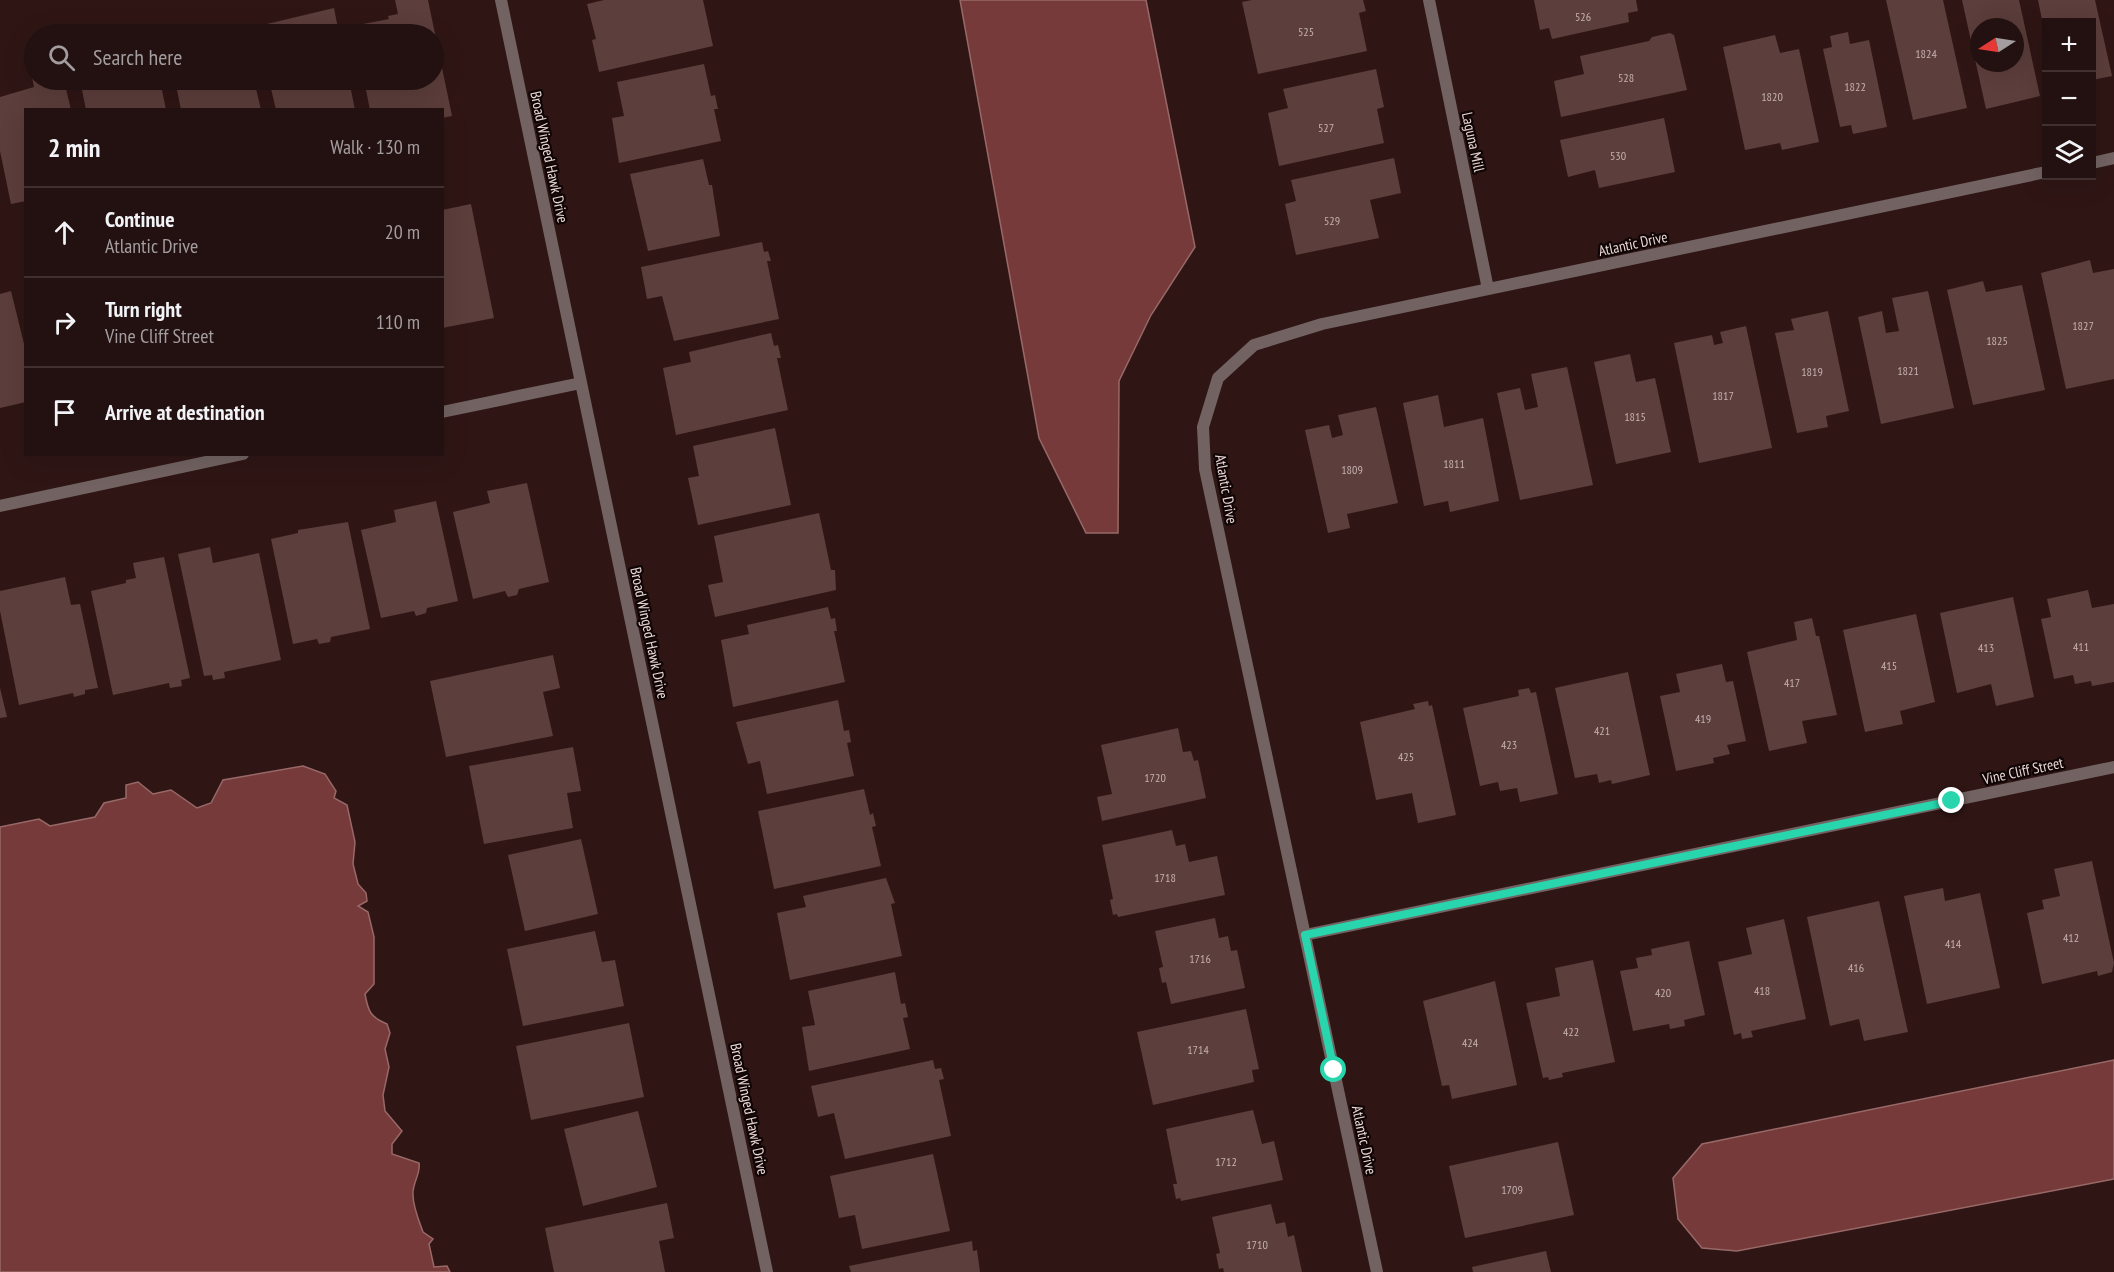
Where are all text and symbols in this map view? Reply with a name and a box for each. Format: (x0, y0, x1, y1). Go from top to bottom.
house number: 526 (1575, 9, 1591, 24)
north arrow (1970, 18, 2024, 72)
map controls (2042, 18, 2096, 180)
button: + (2042, 18, 2096, 72)
search box (24, 24, 444, 90)
house number: 525 (1298, 24, 1314, 39)
icon: search (45, 41, 78, 74)
text: Search here (93, 43, 182, 71)
house number: 1824 (1915, 46, 1937, 61)
house number: 528 (1618, 70, 1634, 85)
button: − (2042, 72, 2096, 126)
house number: 1822 (1844, 79, 1866, 94)
street label: Broad Winged Hawk Drive (526, 89, 573, 224)
house number: 1820 (1761, 89, 1783, 104)
street label: Laguna Mill (1458, 110, 1489, 174)
house number: 527 (1318, 120, 1334, 135)
button: layers (2042, 126, 2096, 180)
text: 2 min (48, 131, 101, 164)
text: Walk · 130 m (330, 134, 420, 160)
house number: 530 (1610, 148, 1626, 163)
text: Continue (105, 205, 175, 233)
house number: 529 (1324, 213, 1340, 228)
icon: ahead (48, 216, 81, 249)
text: 20 m (385, 219, 420, 245)
street label: Atlantic Drive (1597, 227, 1669, 260)
text: Atlantic Drive (105, 233, 198, 259)
text: Turn right (105, 295, 182, 323)
icon: right (48, 306, 81, 339)
text: 110 m (376, 309, 420, 335)
house number: 1827 (2072, 318, 2094, 333)
text: Vine Cliff Street (105, 323, 214, 349)
house number: 1825 (1986, 333, 2008, 348)
house number: 1821 (1897, 363, 1919, 378)
house number: 1819 (1801, 364, 1823, 379)
house number: 1817 (1712, 388, 1734, 403)
icon: arrive (48, 396, 81, 429)
text: Arrive at destination (105, 398, 265, 426)
house number: 1815 (1624, 409, 1646, 424)
street label: Atlantic Drive (1211, 453, 1242, 525)
house number: 1811 (1443, 456, 1465, 471)
house number: 1809 (1341, 462, 1363, 477)
street label: Broad Winged Hawk Drive (626, 565, 673, 700)
house number: 411 (2073, 639, 2089, 654)
house number: 413 (1978, 640, 1994, 655)
house number: 415 (1881, 658, 1897, 673)
house number: 417 (1784, 675, 1800, 690)
house number: 419 (1695, 711, 1711, 726)
house number: 421 (1594, 723, 1610, 738)
house number: 423 (1501, 737, 1517, 752)
house number: 425 (1398, 749, 1414, 764)
street label: Vine Cliff Street (1980, 753, 2065, 789)
house number: 1720 (1144, 770, 1166, 785)
route end (1938, 787, 1964, 813)
house number: 1718 (1154, 870, 1176, 885)
house number: 412 (2063, 930, 2079, 945)
house number: 414 (1945, 936, 1962, 951)
house number: 1716 (1189, 951, 1211, 966)
house number: 416 (1848, 960, 1864, 975)
house number: 418 (1754, 983, 1770, 998)
house number: 420 (1655, 985, 1671, 1000)
house number: 422 (1563, 1024, 1579, 1039)
house number: 424 (1462, 1035, 1479, 1050)
street label: Broad Winged Hawk Drive (726, 1041, 773, 1176)
house number: 1714 (1187, 1042, 1209, 1057)
route start (1320, 1056, 1346, 1082)
street label: Atlantic Drive (1348, 1104, 1381, 1176)
house number: 1712 (1215, 1154, 1237, 1169)
house number: 1709 (1501, 1182, 1523, 1197)
house number: 1710 (1246, 1237, 1268, 1252)

